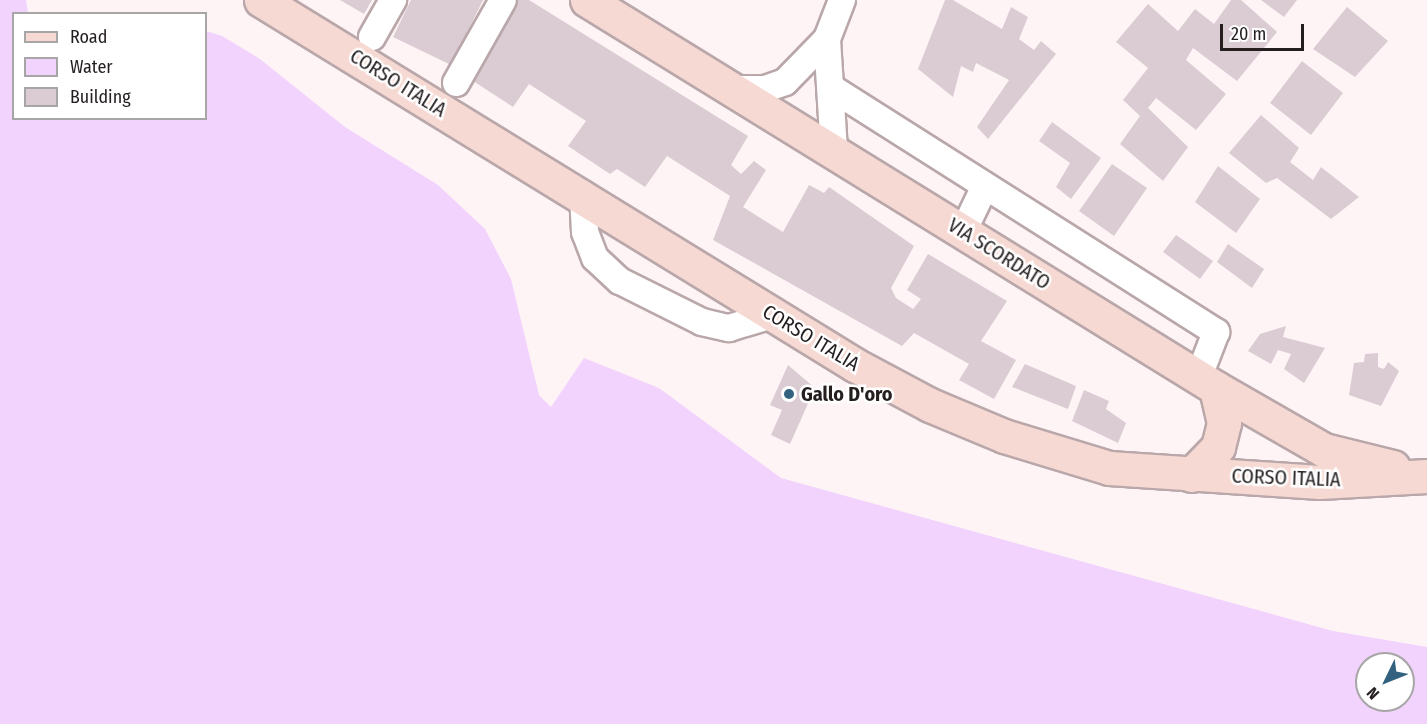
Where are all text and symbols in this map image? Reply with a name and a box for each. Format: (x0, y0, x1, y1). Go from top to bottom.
legend (12, 12, 207, 120)
scale bar (1223, 12, 1307, 50)
text: 20 m (1231, 23, 1266, 45)
text: Road (70, 26, 107, 48)
street label: CORSO ITALIA (345, 44, 451, 122)
text: Water (70, 56, 113, 78)
text: Building (70, 86, 131, 108)
street label: VIA SCORDATO (944, 213, 1054, 295)
street label: CORSO ITALIA (758, 300, 864, 376)
place label: Gallo D'oro (801, 382, 892, 406)
marker: Gallo D'oro (782, 387, 796, 401)
street label: CORSO ITALIA (1231, 464, 1341, 492)
north arrow (1355, 652, 1415, 712)
text: N (1363, 683, 1383, 703)

